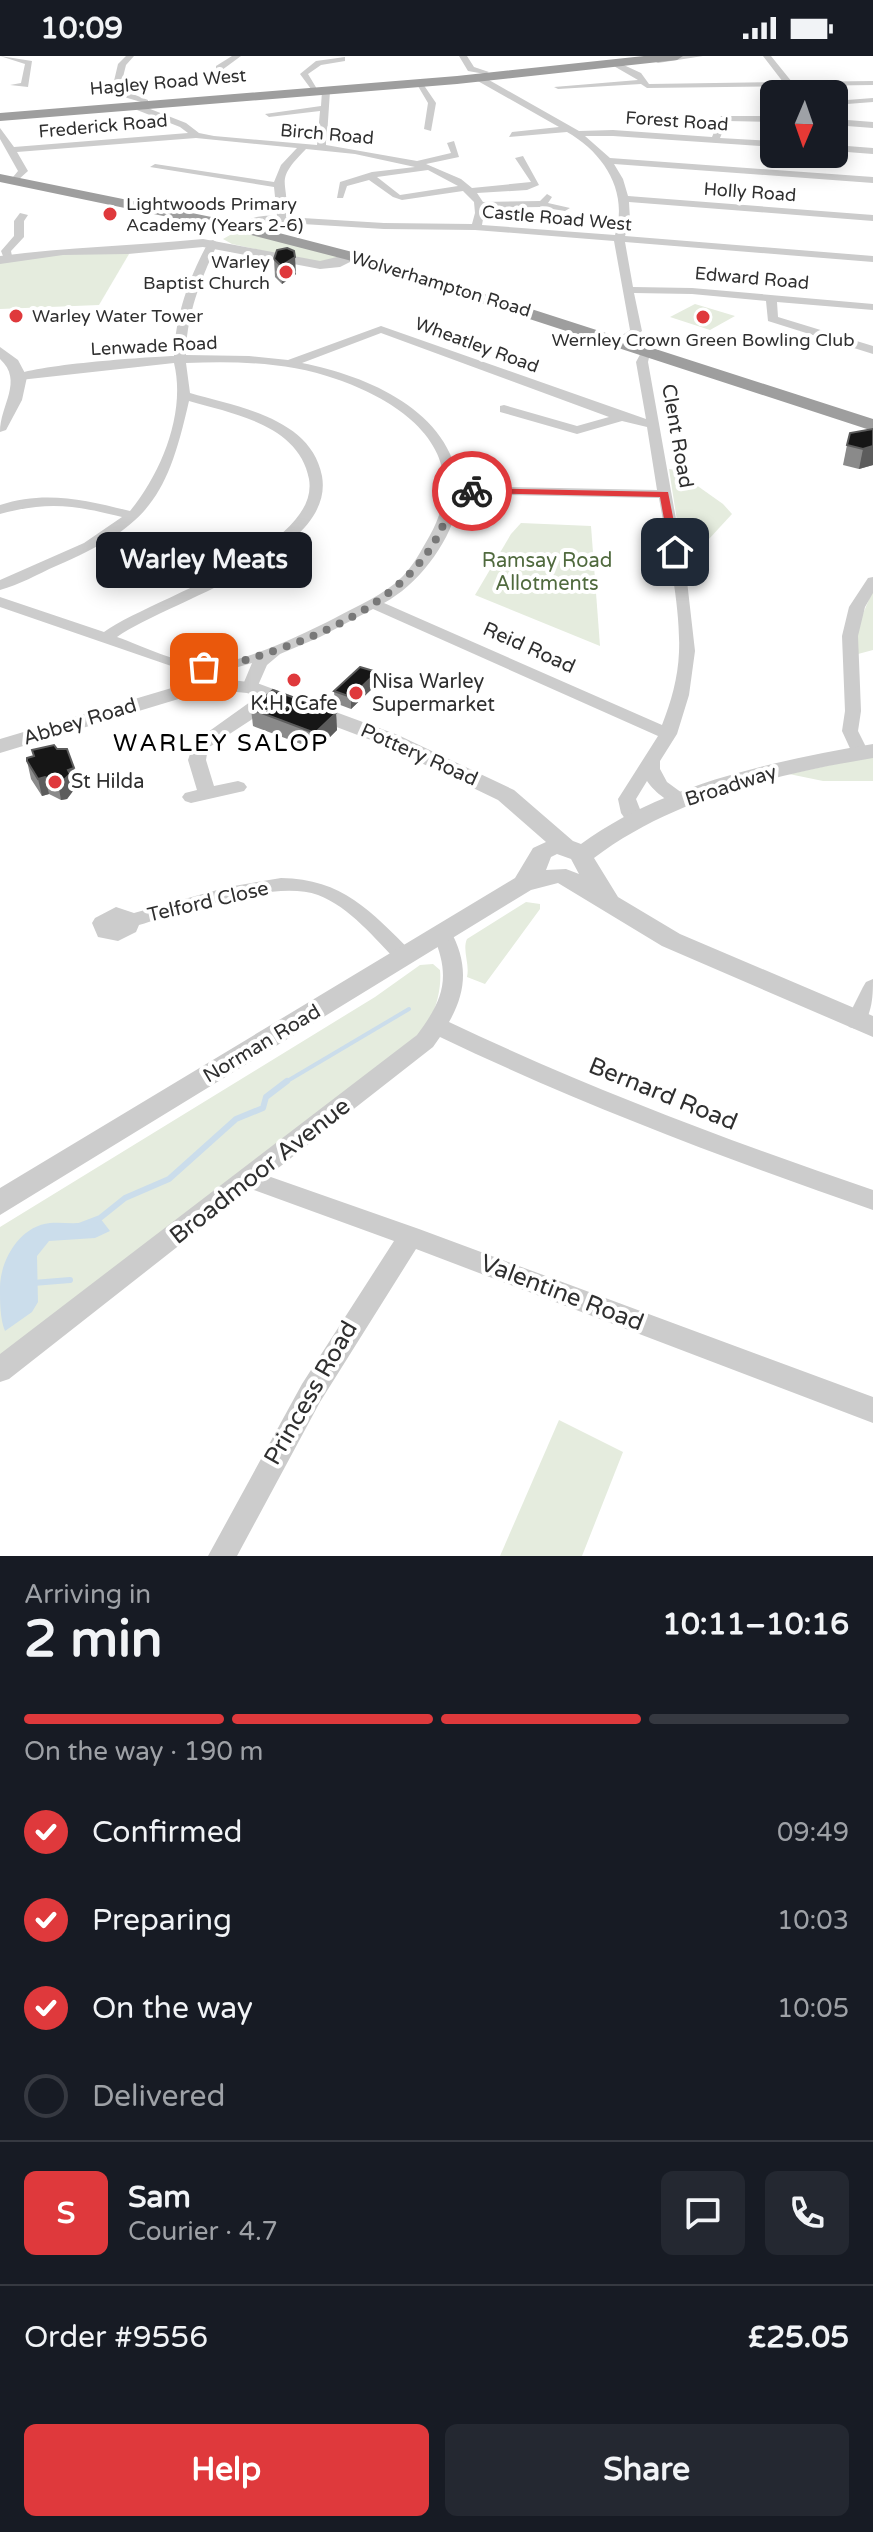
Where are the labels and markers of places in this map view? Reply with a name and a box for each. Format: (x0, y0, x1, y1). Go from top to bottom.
place label: Lightwoods Primary Academy (Years 2-6) (126, 193, 303, 236)
marker: Lightwoods Primary Academy (Years 2-6) (101, 205, 119, 223)
place label: Warley Baptist Church (143, 251, 270, 294)
marker: Warley Baptist Church (277, 263, 295, 281)
place label: Warley Water Tower (32, 305, 203, 327)
marker: Warley Water Tower (7, 307, 25, 325)
marker: Wernley Crown Green Bowling Club (694, 308, 712, 326)
place label: Wernley Crown Green Bowling Club (551, 329, 855, 351)
pin (641, 518, 709, 586)
callout: Warley Meats (96, 531, 312, 587)
pin (170, 633, 238, 701)
place label: Nisa Warley Supermarket (372, 670, 495, 717)
marker: K.H. Cafe (285, 671, 303, 689)
marker: Nisa Warley Supermarket (347, 684, 365, 702)
place label: K.H. Cafe (250, 692, 338, 716)
place label: St Hilda (71, 770, 144, 794)
marker: St Hilda (46, 773, 64, 791)

